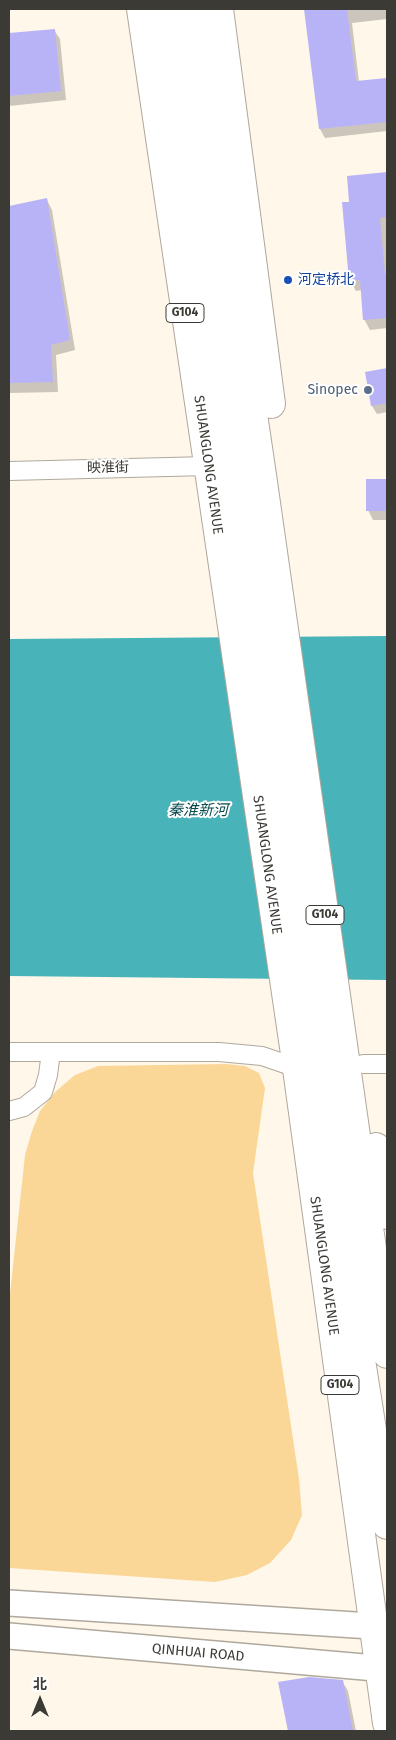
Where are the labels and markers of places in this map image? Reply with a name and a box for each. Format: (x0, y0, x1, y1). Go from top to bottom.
place label: 河定桥北 (298, 272, 354, 288)
marker: 河定桥北 (282, 274, 294, 286)
place label: Sinopec (307, 382, 358, 398)
marker: Sinopec (362, 384, 374, 396)

